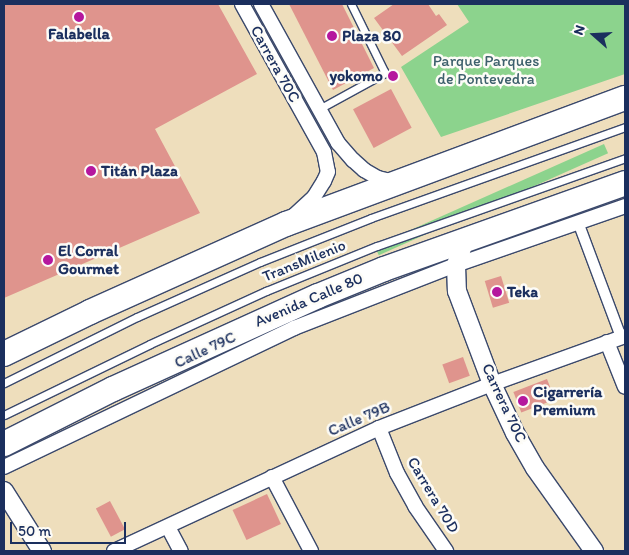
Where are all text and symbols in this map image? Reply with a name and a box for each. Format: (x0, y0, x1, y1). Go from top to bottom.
north arrow (569, 10, 619, 60)
marker: Falabella (73, 11, 85, 23)
street label: Carrera 70C (246, 22, 304, 106)
text: N (570, 23, 589, 37)
place label: Falabella (48, 24, 110, 44)
place label: Plaza 80 (342, 26, 401, 46)
marker: Plaza 80 (326, 30, 338, 42)
park label: Parque Parques de Pontevedra (433, 51, 539, 89)
place label: yokomo (329, 66, 383, 86)
marker: yokomo (387, 70, 399, 82)
place label: Titán Plaza (101, 161, 178, 181)
marker: Titán Plaza (85, 165, 97, 177)
street label: TransMilenio (259, 236, 349, 286)
place label: El Corral Gourmet (58, 241, 119, 279)
marker: El Corral Gourmet (42, 254, 54, 266)
street label: Avenida Calle 80 (252, 269, 366, 331)
place label: Teka (507, 282, 538, 302)
marker: Teka (491, 286, 503, 298)
street label: Calle 79C (171, 327, 239, 373)
street label: Carrera 70C (477, 360, 531, 446)
place label: Cigarrería Premium (533, 382, 602, 420)
marker: Cigarrería Premium (517, 395, 529, 407)
street label: Calle 79B (325, 397, 393, 441)
street label: Carrera 70D (403, 454, 463, 536)
scale bar (12, 512, 129, 544)
text: 50 m (18, 522, 51, 540)

